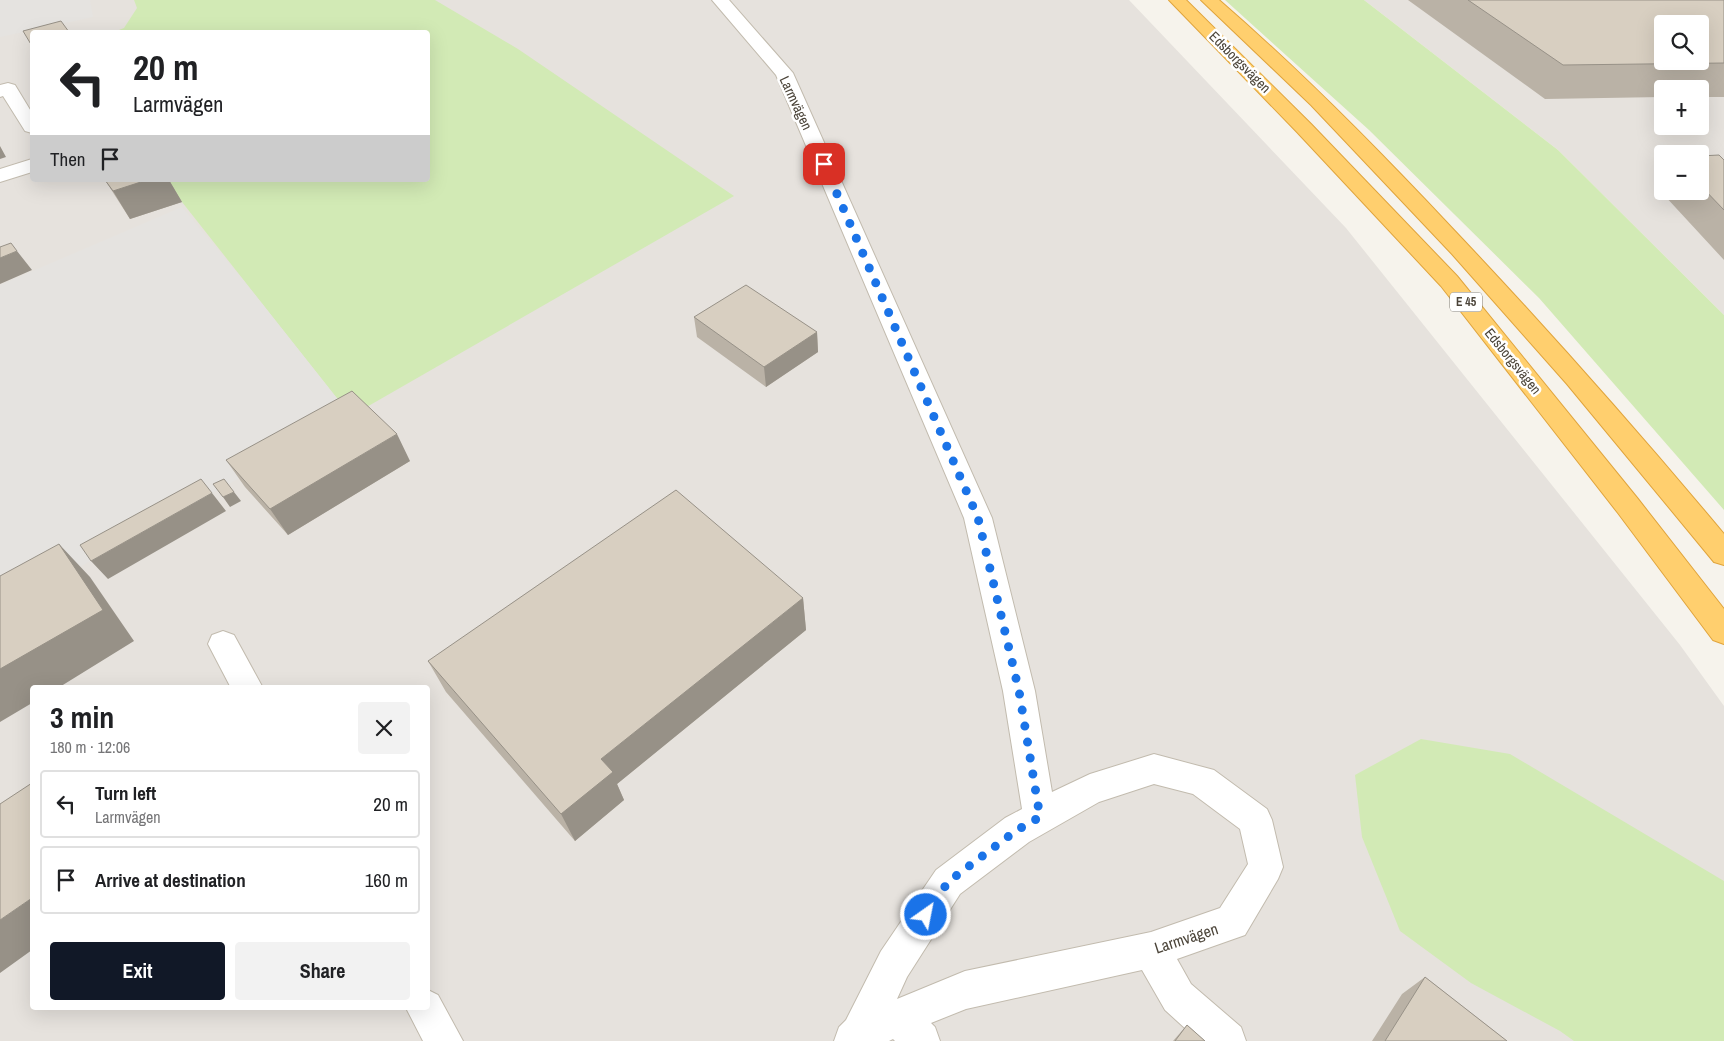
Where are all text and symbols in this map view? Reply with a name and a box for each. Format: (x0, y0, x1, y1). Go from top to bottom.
map controls (1654, 15, 1709, 200)
button: search (1654, 15, 1709, 70)
street label: Edsborgsvägen (1205, 27, 1275, 97)
text: 20 m (133, 44, 198, 91)
icon: left (50, 50, 115, 115)
street label: Larmvägen (776, 73, 816, 133)
button: + (1654, 80, 1709, 135)
text: Larmvägen (133, 89, 223, 119)
pin (803, 143, 845, 185)
icon: arrive (96, 145, 124, 173)
button: − (1654, 145, 1709, 200)
text: Then (50, 146, 86, 172)
icon: arrive (810, 150, 838, 178)
road number: E 45 (1450, 292, 1482, 312)
street label: Edsborgsvägen (1481, 324, 1545, 398)
text: 3 min (50, 697, 114, 737)
button: close (358, 702, 410, 754)
text: 180 m · 12:06 (50, 736, 130, 758)
text: Turn left (95, 780, 156, 806)
icon: left (52, 790, 80, 818)
text: 20 m (373, 791, 408, 817)
text: Larmvägen (95, 806, 161, 828)
icon: arrive (52, 866, 80, 894)
text: Arrive at destination (95, 867, 246, 893)
text: 160 m (365, 867, 408, 893)
position arrow (899, 888, 951, 940)
street label: Larmvägen (1151, 917, 1221, 959)
button: Exit (50, 942, 225, 1000)
button: Share (235, 942, 410, 1000)

